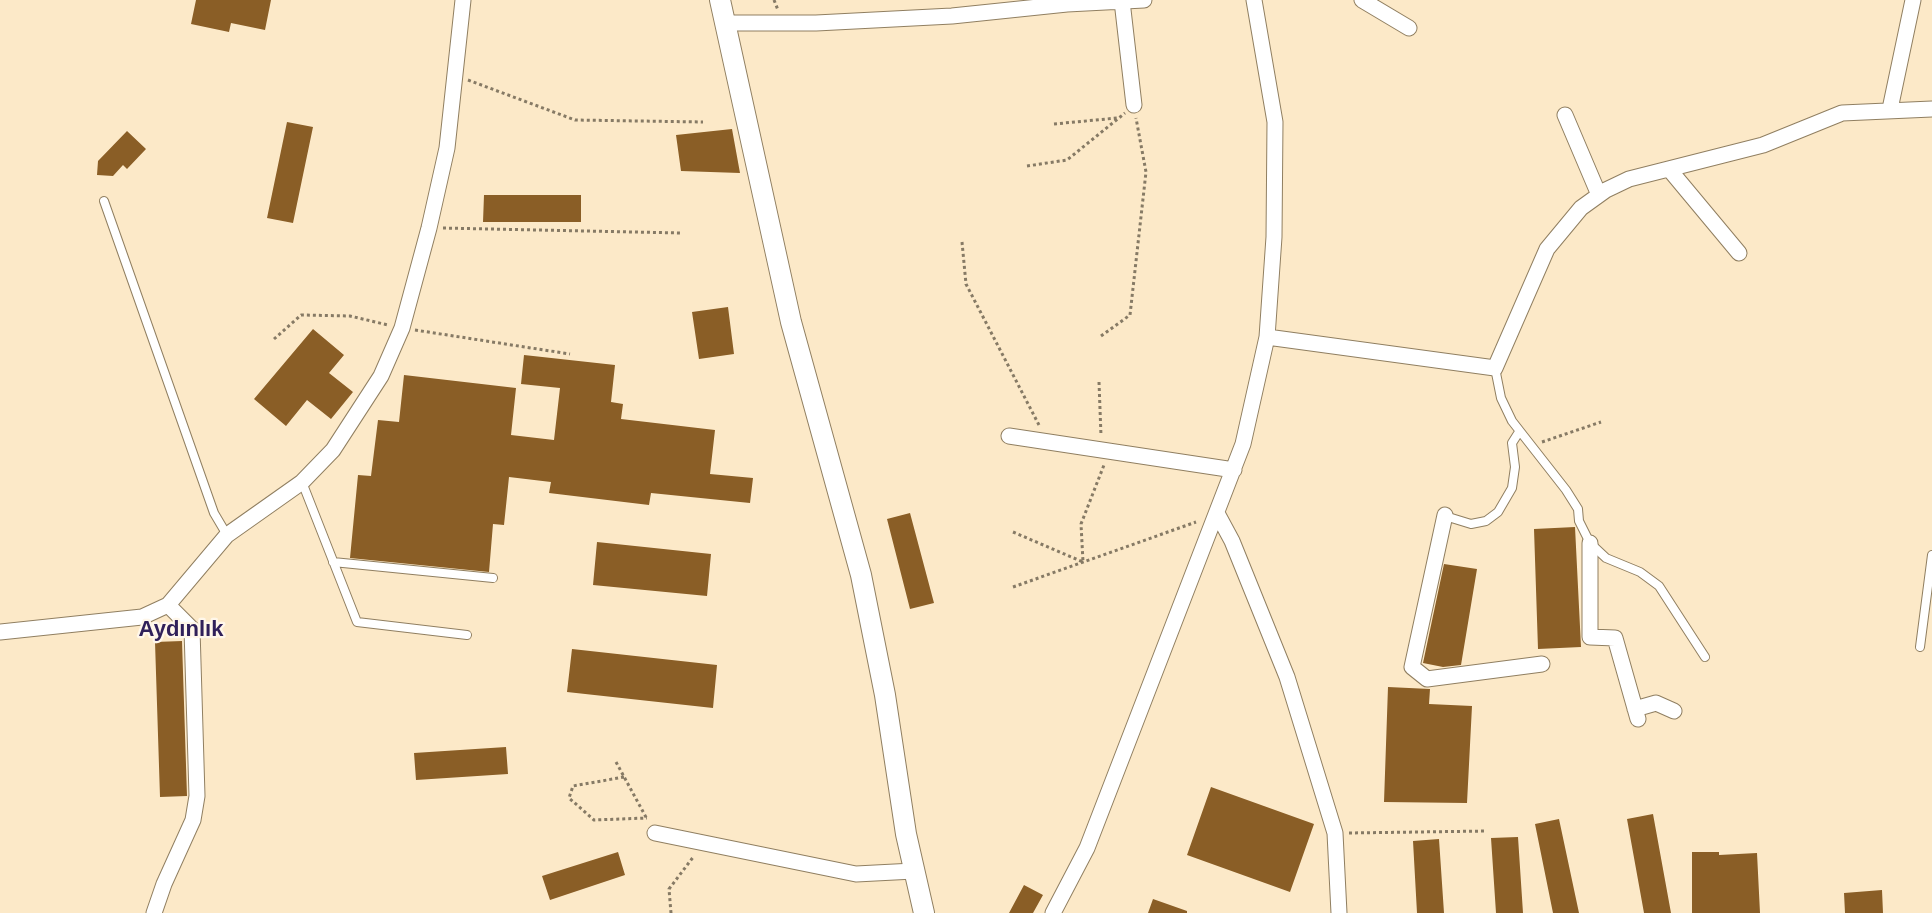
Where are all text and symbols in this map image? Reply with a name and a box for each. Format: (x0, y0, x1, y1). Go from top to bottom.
district label: Aydınlık (139, 617, 223, 643)

